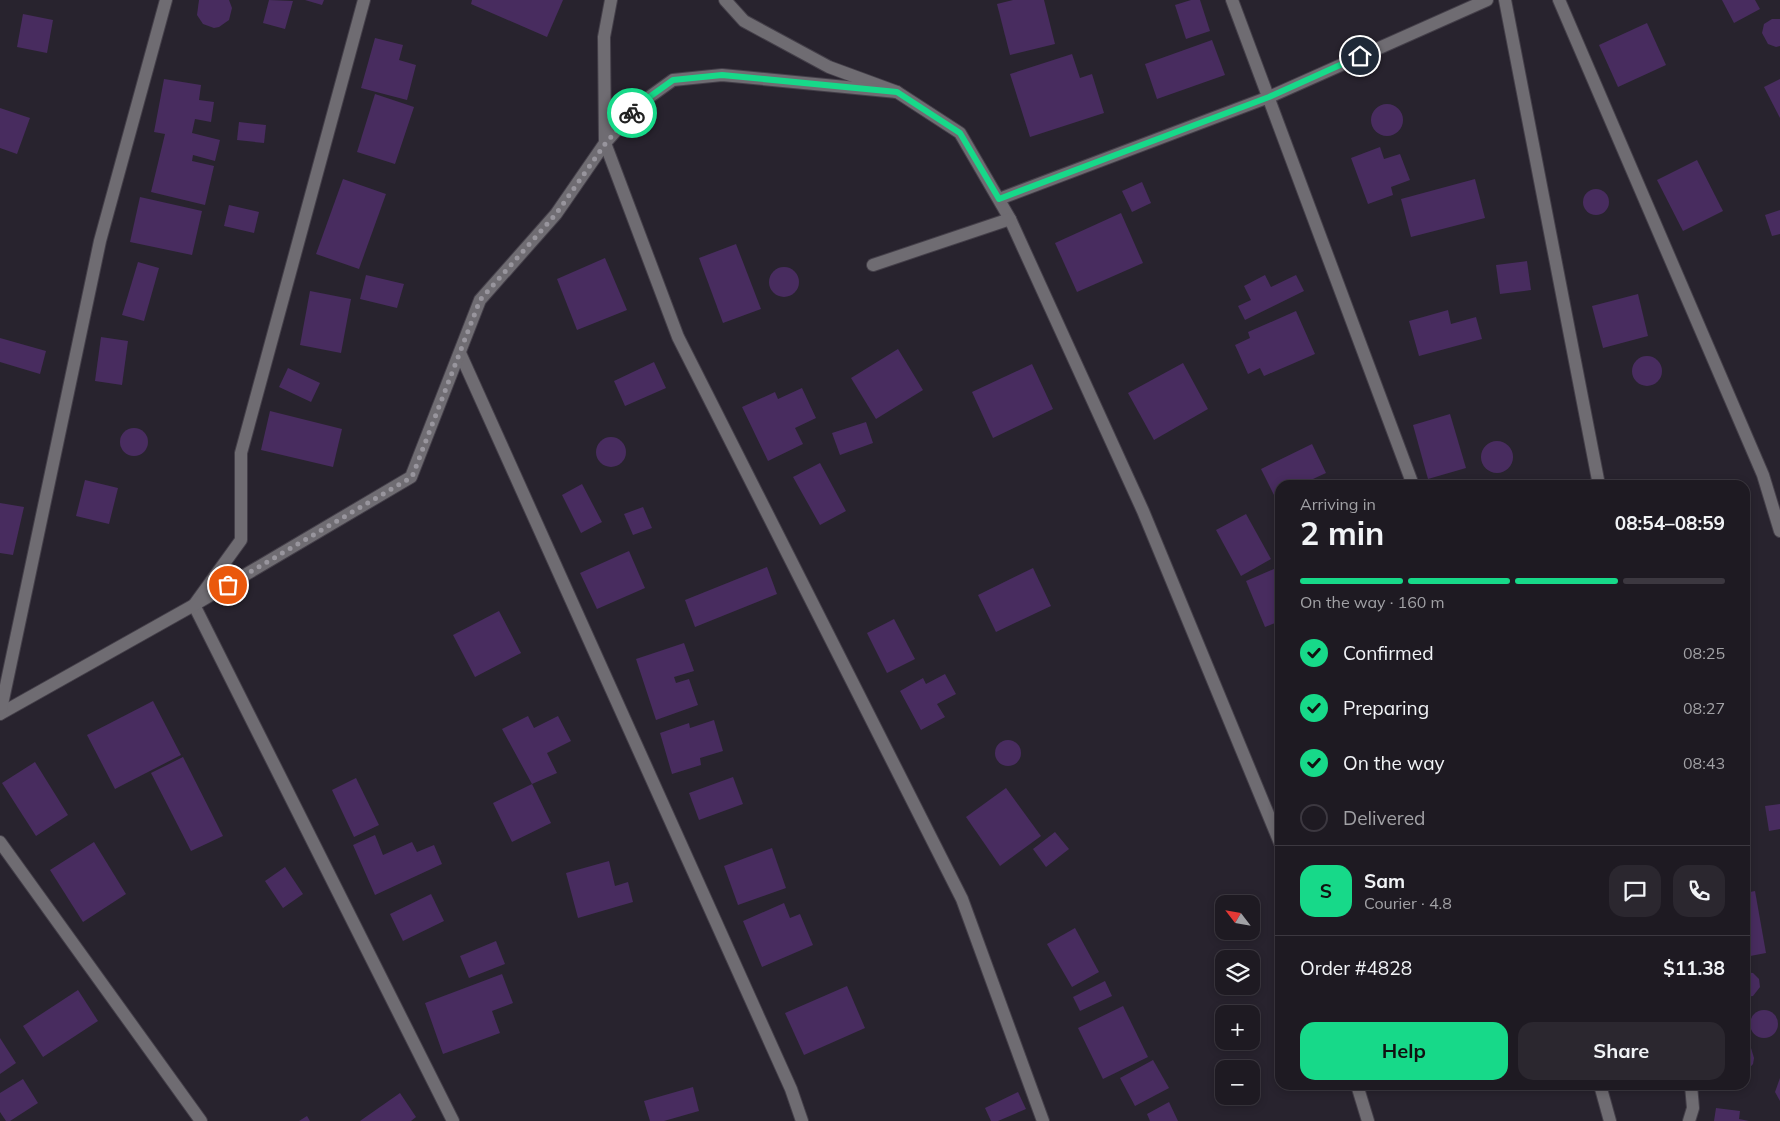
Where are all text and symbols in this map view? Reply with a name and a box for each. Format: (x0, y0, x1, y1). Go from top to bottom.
pin (1339, 35, 1381, 77)
icon: home (1346, 42, 1374, 70)
courier (607, 88, 657, 138)
icon: bike (618, 99, 646, 127)
text: Arriving in (1300, 494, 1376, 514)
text: 08:54–08:59 (1615, 511, 1725, 535)
text: 2 min (1300, 513, 1384, 553)
pin (207, 564, 249, 606)
icon: bag (214, 571, 242, 599)
text: On the way · 160 m (1300, 592, 1445, 612)
icon: check (1300, 639, 1328, 667)
text: Confirmed (1343, 641, 1434, 665)
text: 08:25 (1683, 643, 1725, 663)
icon: check (1300, 694, 1328, 722)
text: Preparing (1343, 696, 1429, 720)
text: 08:27 (1683, 698, 1725, 718)
icon: check (1300, 749, 1328, 777)
text: On the way (1343, 751, 1445, 775)
text: 08:43 (1683, 753, 1725, 773)
text: Delivered (1343, 806, 1425, 830)
button: chat (1609, 865, 1661, 917)
button: phone (1673, 865, 1725, 917)
text: Sam (1364, 869, 1405, 893)
text: S (1320, 879, 1332, 903)
text: Courier · 4.8 (1364, 893, 1452, 913)
north arrow (1215, 895, 1260, 940)
map controls (1215, 895, 1260, 1105)
button: layers (1215, 950, 1260, 995)
text: Order #4828 (1300, 956, 1412, 980)
text: $11.38 (1663, 956, 1725, 980)
button: + (1215, 1005, 1260, 1050)
button: Help (1300, 1022, 1508, 1080)
button: Share (1518, 1022, 1725, 1080)
button: − (1215, 1060, 1260, 1105)

